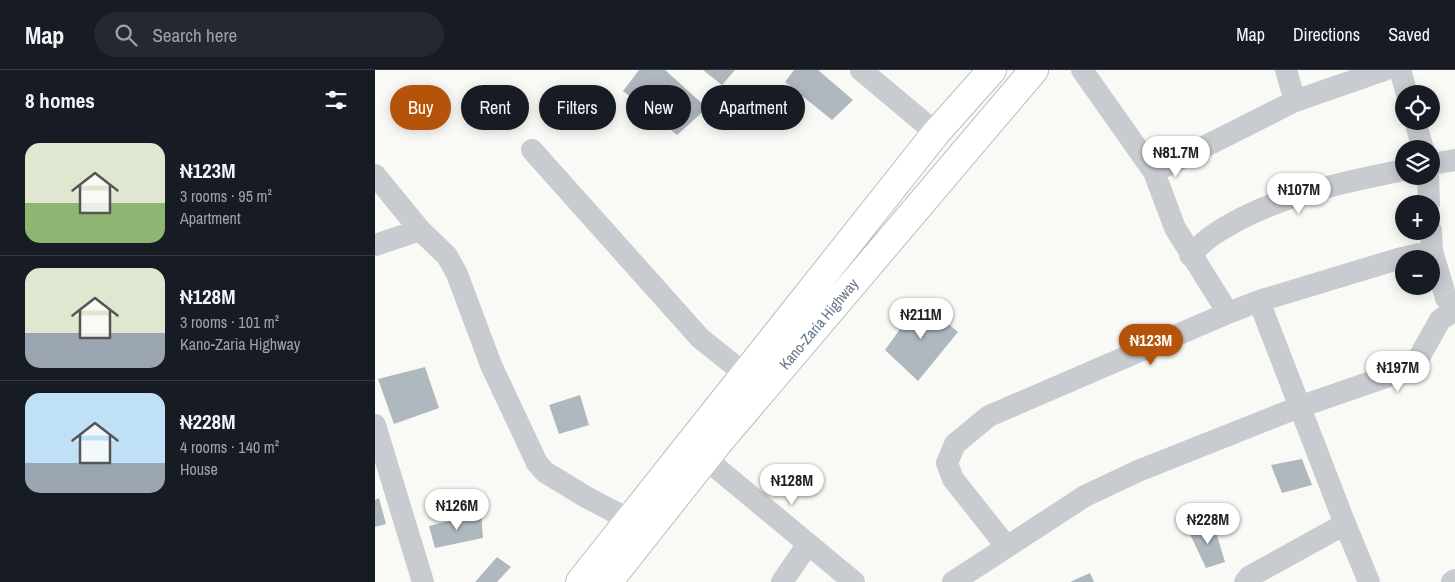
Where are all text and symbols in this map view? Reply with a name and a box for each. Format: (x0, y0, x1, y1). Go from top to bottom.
search box (94, 12, 444, 57)
text: Map (25, 19, 64, 51)
icon: search (112, 21, 140, 49)
text: Search here (152, 22, 237, 48)
text: Map (1236, 22, 1265, 47)
text: Directions (1293, 22, 1360, 47)
text: Saved (1388, 22, 1430, 47)
chip: Buy (390, 85, 451, 130)
chip: Rent (461, 85, 529, 130)
chip: Filters (539, 85, 616, 130)
chip: New (626, 85, 691, 130)
chip: Apartment (701, 85, 805, 130)
map controls (1395, 85, 1440, 295)
button: locate (1395, 85, 1440, 130)
text: 8 homes (25, 86, 95, 115)
icon: filters (322, 86, 350, 114)
pin: ₦81.7M (1135, 136, 1217, 178)
button: layers (1395, 140, 1440, 185)
text: ₦81.7M (1153, 141, 1199, 163)
text: ₦123M (180, 156, 236, 185)
icon: home (65, 163, 125, 223)
pin: ₦107M (1264, 172, 1334, 215)
text: ₦107M (1278, 178, 1320, 200)
text: 3 rooms · 95 m² (180, 185, 272, 207)
button: + (1395, 195, 1440, 240)
text: Apartment (180, 207, 241, 229)
button: − (1395, 250, 1440, 295)
street label: Kano-Zaria Highway (774, 273, 863, 374)
text: ₦128M (180, 282, 236, 311)
icon: home (65, 288, 125, 348)
pin: ₦211M (886, 298, 956, 340)
text: ₦211M (900, 303, 942, 325)
text: 3 rooms · 101 m² (180, 311, 279, 333)
pin: ₦123M (1116, 324, 1186, 366)
text: ₦123M (1130, 329, 1172, 351)
text: Kano-Zaria Highway (180, 333, 300, 355)
pin: ₦197M (1363, 350, 1433, 393)
text: ₦197M (1377, 356, 1419, 378)
text: ₦228M (180, 407, 236, 436)
icon: home (65, 413, 125, 473)
text: 4 rooms · 140 m² (180, 436, 279, 458)
text: House (180, 458, 218, 480)
pin: ₦128M (757, 464, 827, 506)
text: ₦128M (771, 469, 813, 491)
pin: ₦126M (422, 488, 492, 531)
text: ₦126M (436, 494, 478, 516)
pin: ₦228M (1173, 502, 1243, 545)
text: ₦228M (1187, 508, 1229, 530)

